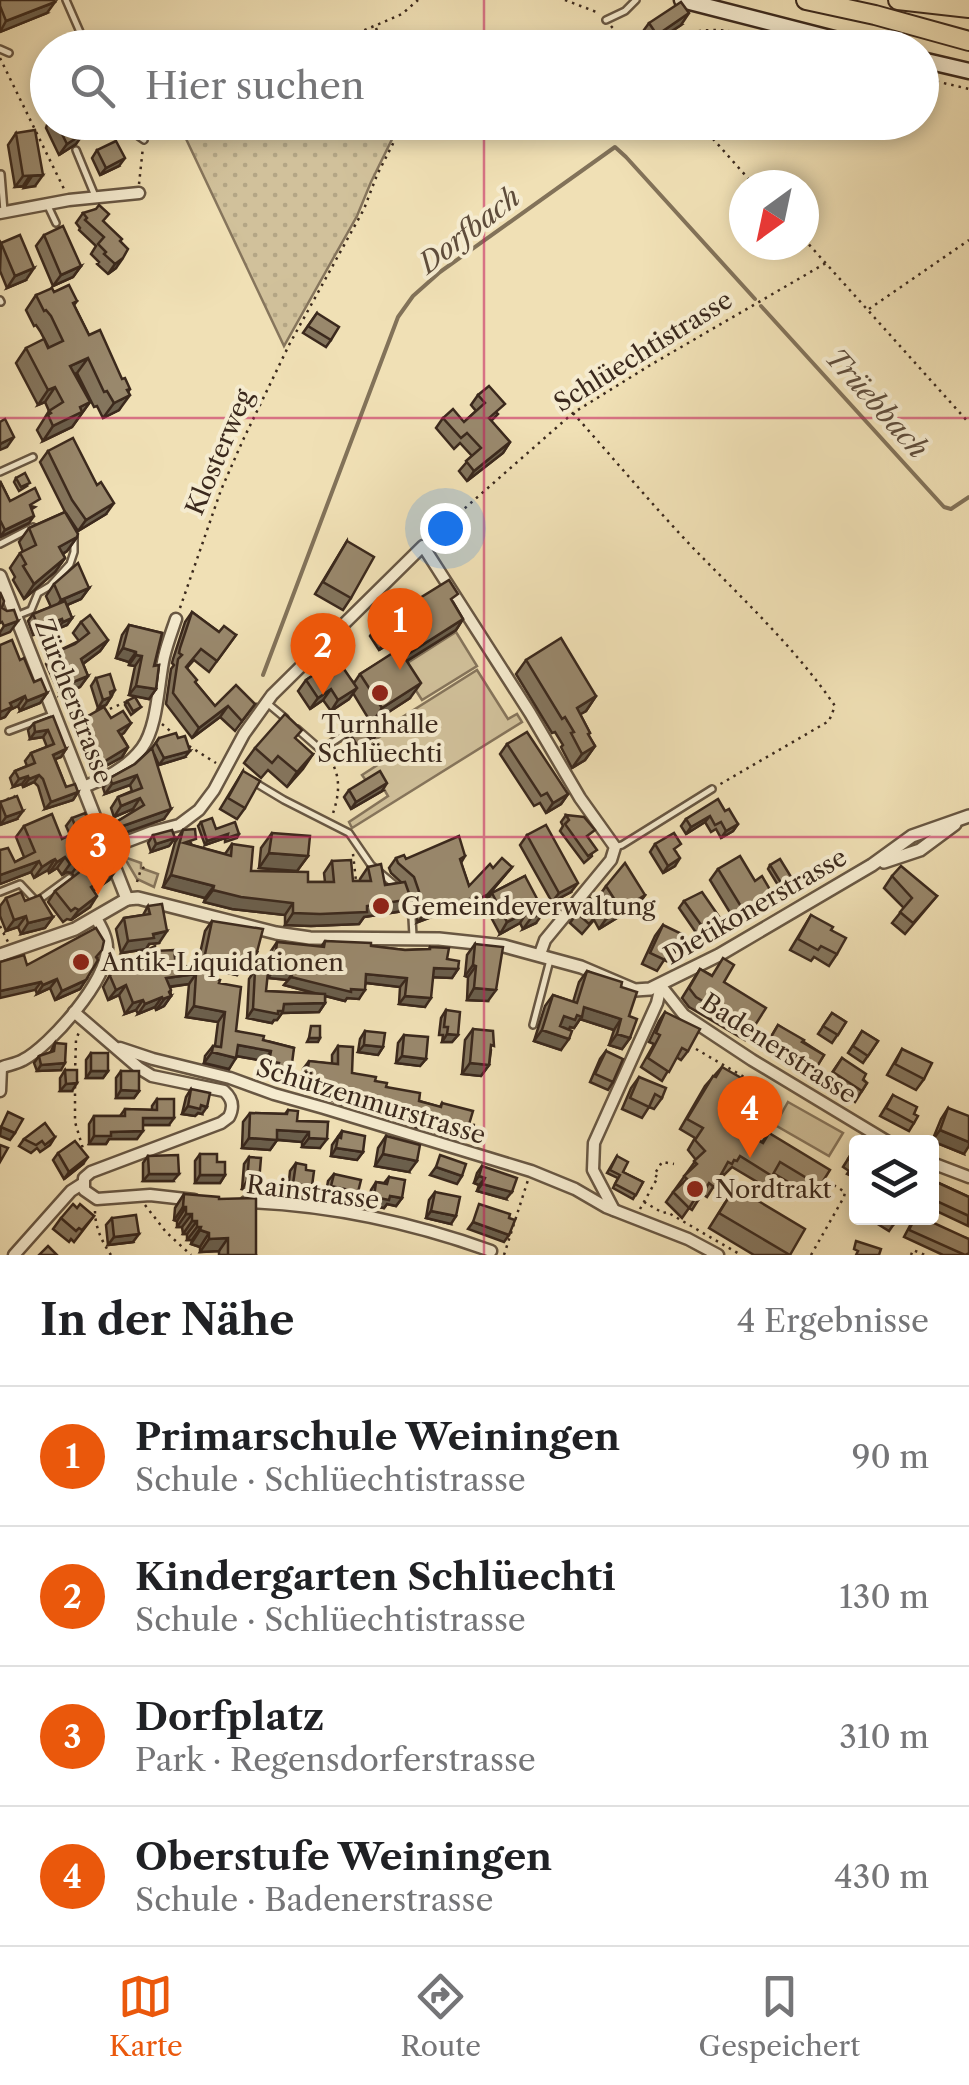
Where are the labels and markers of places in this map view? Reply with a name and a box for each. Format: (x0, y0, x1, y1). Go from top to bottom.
pin: 1 (368, 588, 432, 670)
pin: 2 (290, 612, 356, 695)
marker: Turnhalle Schlüechti (369, 682, 391, 704)
place label: Turnhalle Schlüechti (317, 709, 443, 769)
pin: 3 (66, 812, 130, 895)
place label: Gemeindeverwaltung (401, 891, 656, 922)
marker: Gemeindeverwaltung (370, 895, 392, 917)
place label: Antik-Liquidationen (100, 947, 344, 978)
marker: Antik-Liquidationen (70, 951, 92, 973)
pin: 4 (718, 1076, 782, 1158)
place label: Nordtrakt (715, 1174, 832, 1205)
marker: Nordtrakt (684, 1178, 706, 1200)

